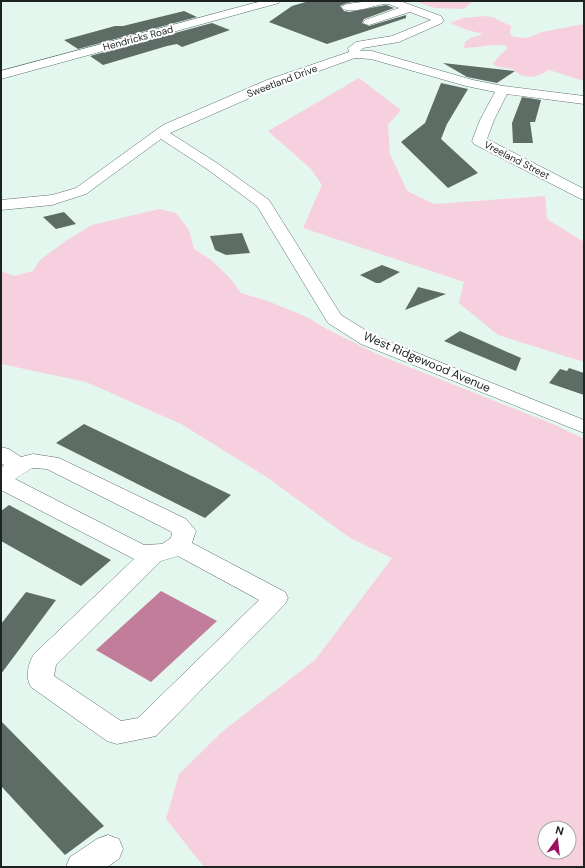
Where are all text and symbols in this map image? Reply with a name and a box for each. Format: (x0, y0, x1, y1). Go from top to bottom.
street label: Hendricks Road (102, 22, 174, 54)
street label: Sweetland Drive (245, 61, 319, 100)
street label: Vreeland Street (482, 138, 552, 182)
street label: West Ridgewood Avenue (361, 328, 493, 396)
north arrow (537, 820, 577, 860)
text: N (554, 823, 565, 838)

